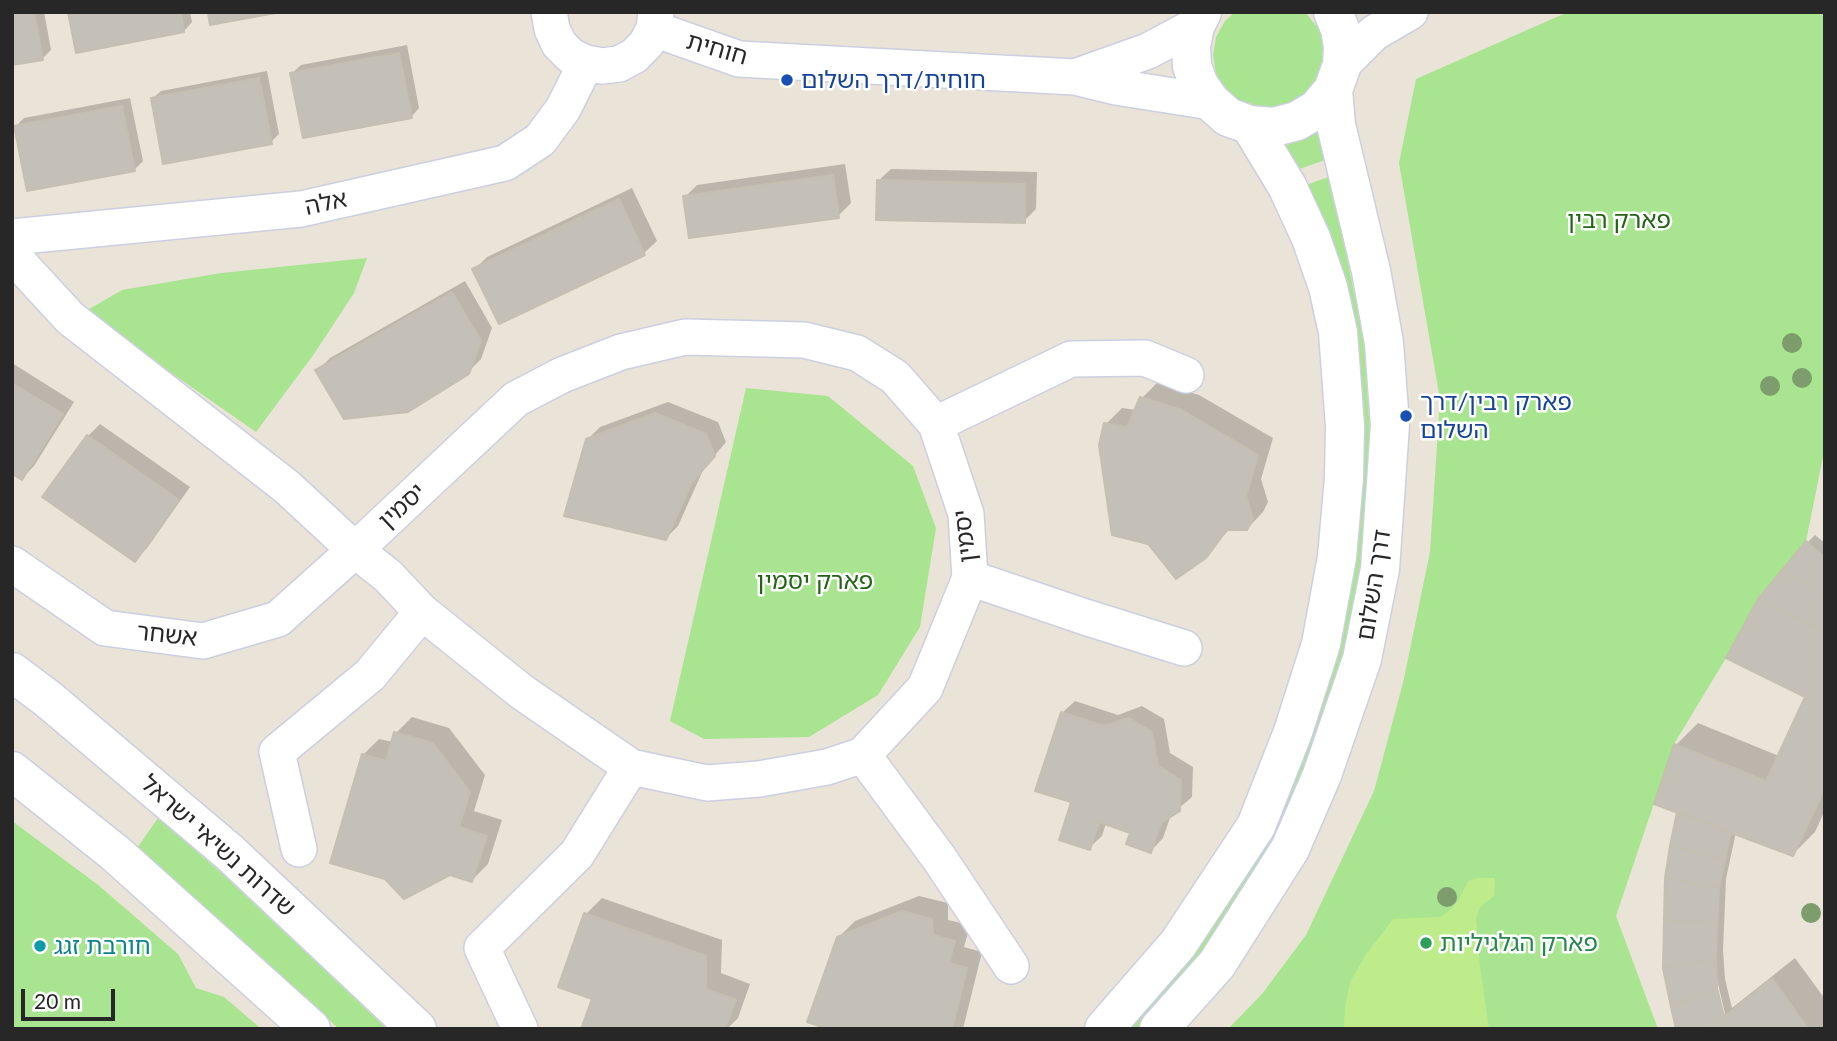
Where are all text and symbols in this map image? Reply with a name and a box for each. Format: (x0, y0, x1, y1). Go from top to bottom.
street label: חוחית (683, 27, 751, 71)
place label: חוחית/דרך השלום (801, 66, 986, 94)
marker: חוחית/דרך השלום (779, 72, 795, 88)
street label: אלה (302, 184, 350, 222)
park label: פארק רבין (1567, 206, 1671, 234)
place label: פארק רבין/דרך השלום (1420, 388, 1572, 444)
marker: פארק רבין/דרך השלום (1398, 408, 1414, 424)
street label: יסמין (373, 477, 431, 535)
street label: יסמין (947, 508, 983, 564)
street label: דרך השלום (1351, 527, 1397, 643)
park label: פארק יסמין (757, 567, 873, 595)
street label: אשחר (135, 618, 199, 652)
street label: שדרות נשיאי ישראל (135, 769, 301, 923)
place label: פארק הגלגיליות (1440, 929, 1598, 957)
place label: חורבת זגג (54, 932, 151, 960)
marker: פארק הגלגיליות (1418, 935, 1434, 951)
marker: חורבת זגג (32, 938, 48, 954)
scale bar (24, 974, 119, 1018)
text: 20 m (34, 988, 81, 1013)

